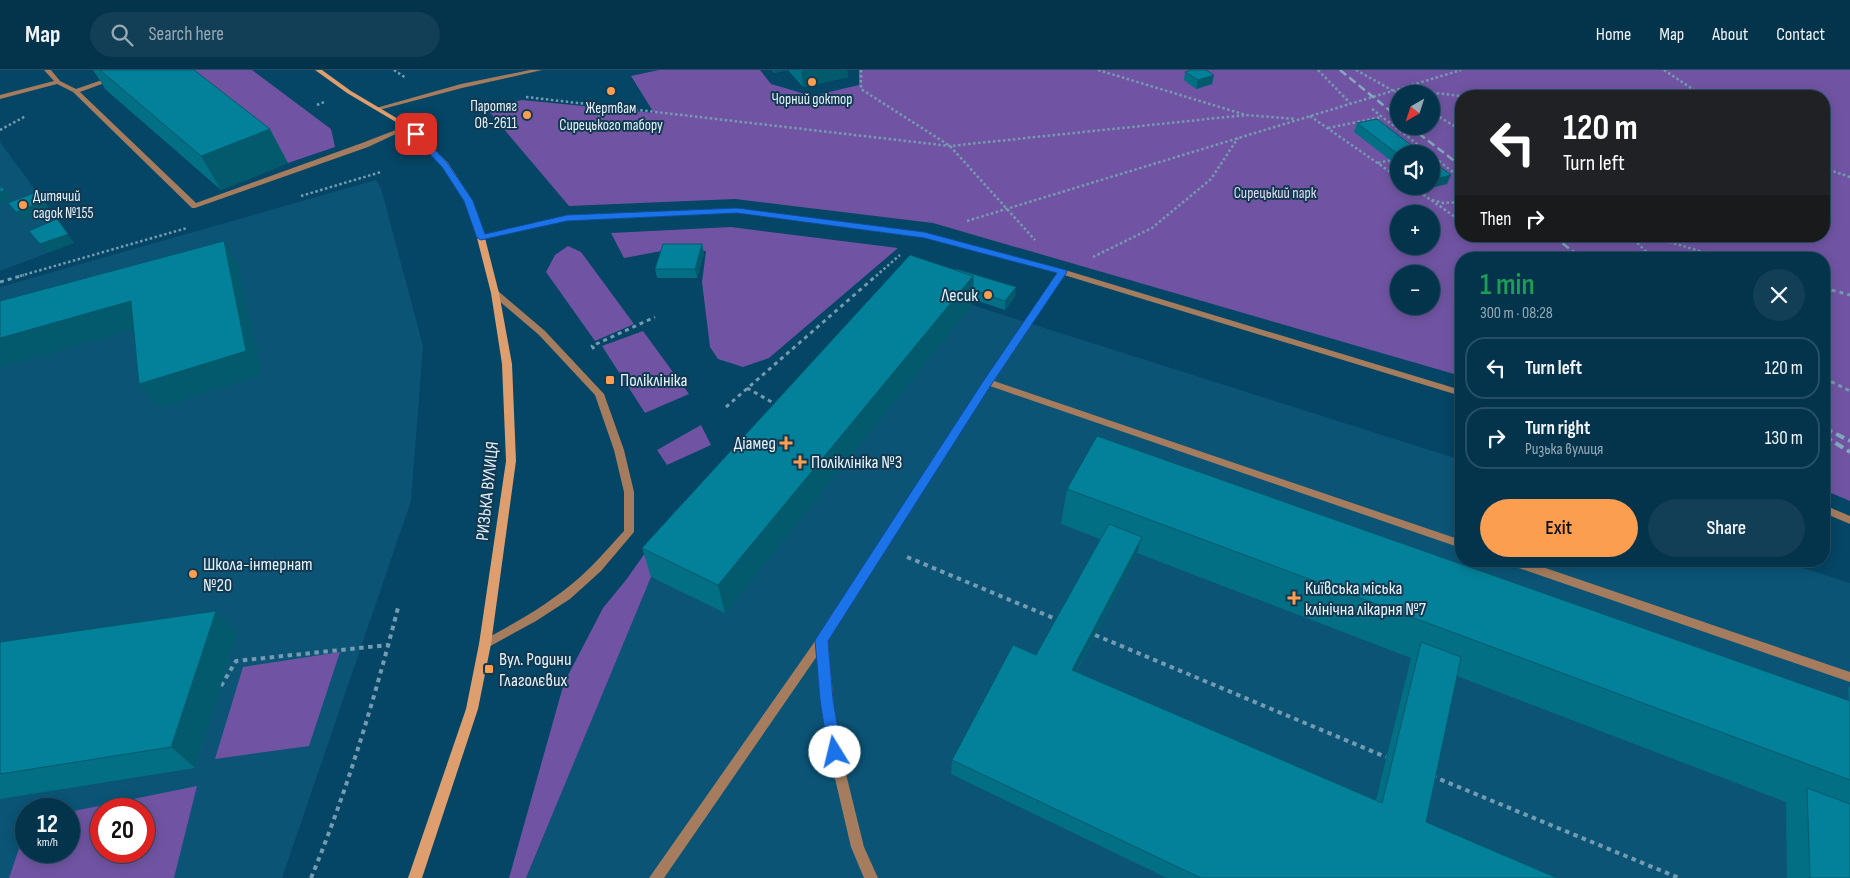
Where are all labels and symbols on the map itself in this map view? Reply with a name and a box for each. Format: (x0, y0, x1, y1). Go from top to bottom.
marker: Чорний доктор (806, 76, 818, 88)
marker: Жертвам Сирецького табору (605, 85, 617, 97)
north arrow (1390, 85, 1440, 135)
place label: Чорний доктор (771, 90, 853, 109)
place label: Паротяг Ов-2611 (470, 97, 518, 133)
place label: Жертвам Сирецького табору (559, 99, 663, 135)
marker: Паротяг Ов-2611 (521, 109, 533, 121)
pin (395, 113, 437, 155)
park label: Сирецький парк (1234, 184, 1317, 203)
place label: Дитячий садок №155 (33, 187, 94, 223)
marker: Дитячий садок №155 (17, 199, 29, 211)
place label: Лесик (940, 285, 978, 306)
marker: Лесик (982, 289, 994, 301)
place label: Поліклініка (620, 370, 688, 391)
marker: Поліклініка (604, 374, 616, 386)
place label: Діамед (734, 433, 776, 454)
marker: Діамед (780, 437, 792, 449)
street label: РИЗЬКА ВУЛИЦЯ (472, 440, 503, 542)
place label: Поліклініка №3 (811, 452, 902, 473)
marker: Поліклініка №3 (793, 455, 807, 469)
place label: Школа-інтернат №20 (203, 554, 313, 596)
marker: Школа-інтернат №20 (187, 568, 199, 580)
place label: Київська міська клінічна лікарня №7 (1305, 578, 1427, 620)
marker: Київська міська клінічна лікарня №7 (1287, 591, 1301, 605)
place label: Вул. Родини Глаголєвих (499, 649, 571, 691)
marker: Вул. Родини Глаголєвих (483, 663, 495, 675)
position arrow (808, 725, 860, 777)
speed limit sign: 20 (90, 798, 155, 863)

